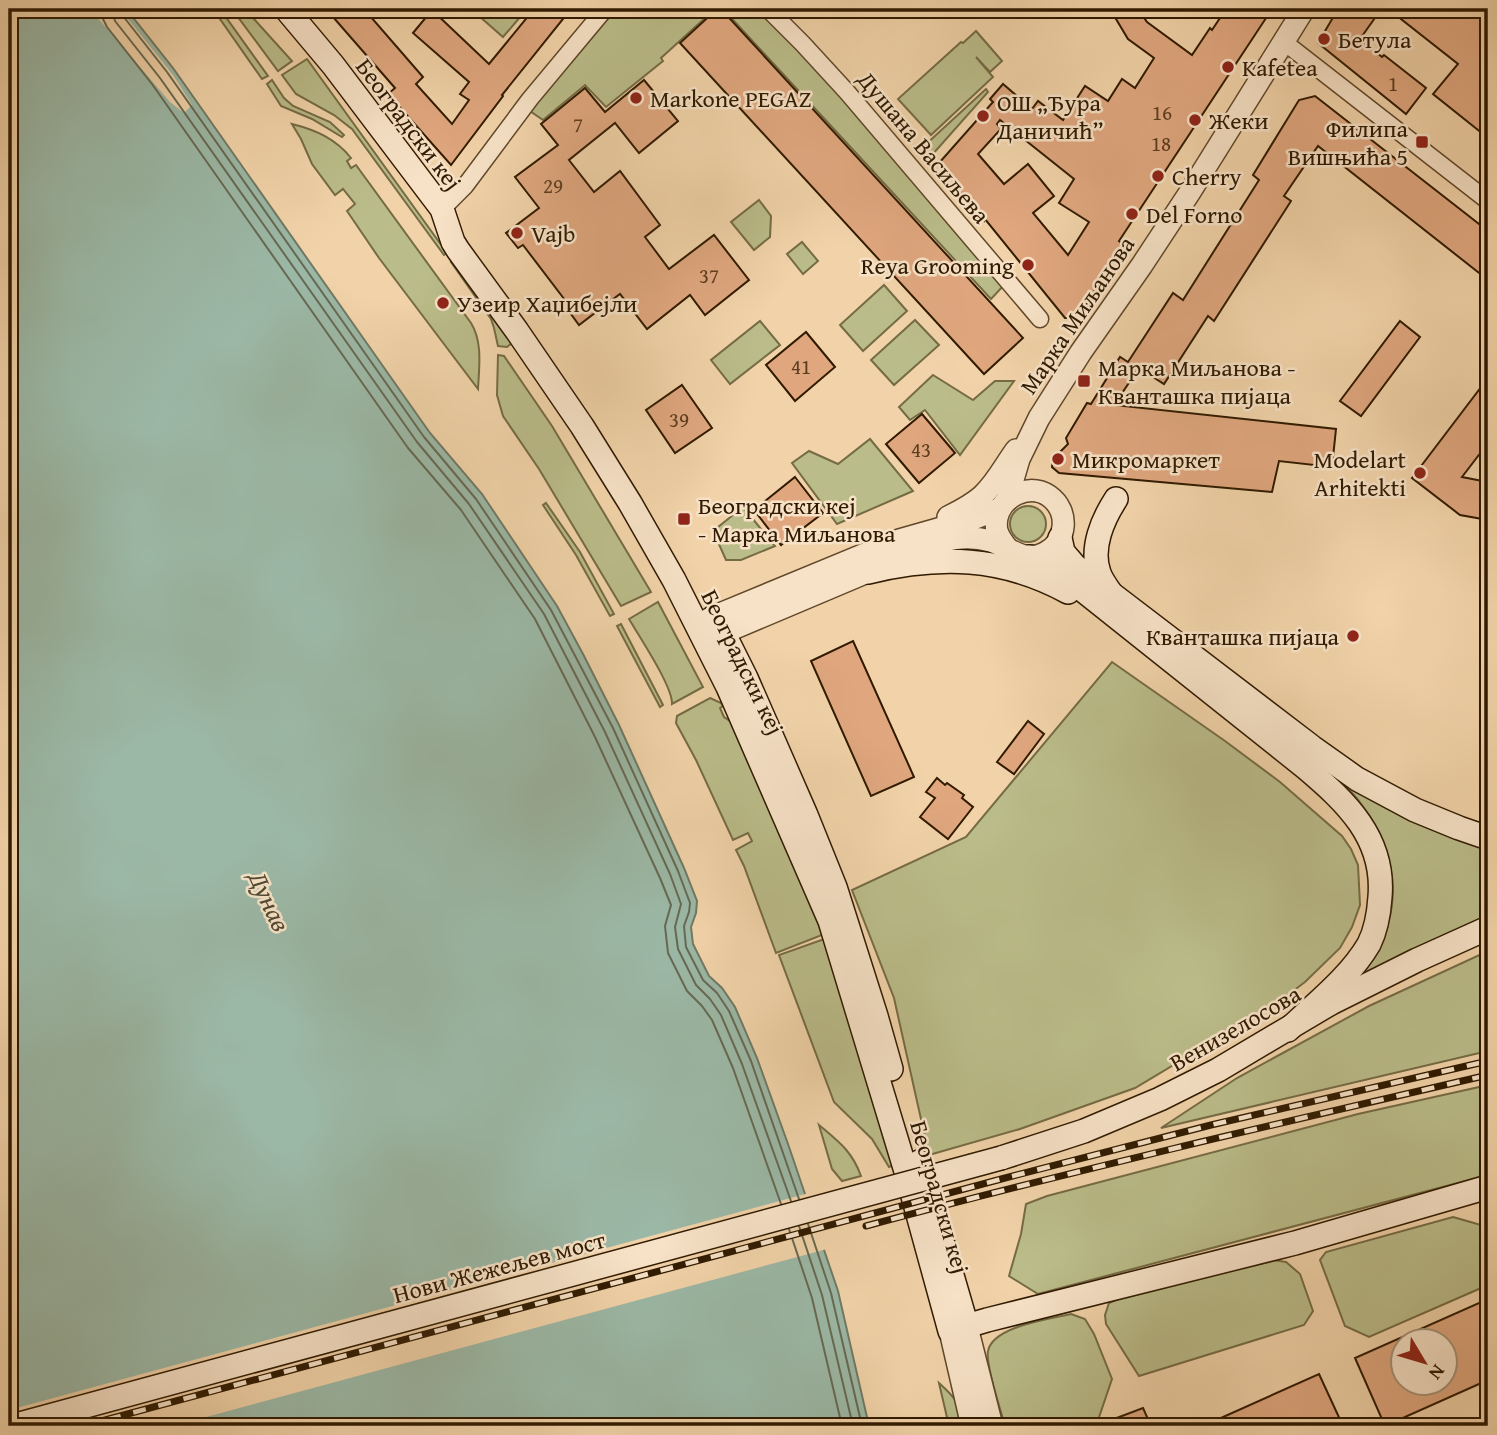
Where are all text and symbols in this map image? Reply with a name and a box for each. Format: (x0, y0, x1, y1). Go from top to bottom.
place label: Бетула (1338, 22, 1412, 57)
marker: Бетула (1316, 31, 1332, 47)
street label: Београдски кеј (348, 50, 470, 198)
place label: Kafetea (1242, 50, 1318, 85)
marker: Kafetea (1220, 59, 1236, 75)
street label: Душана Васиљева (849, 62, 999, 231)
house number: 1 (1388, 68, 1398, 99)
place label: Markone PEGAZ (650, 81, 811, 116)
place label: ОШ „Ђура Даничић” (996, 85, 1104, 148)
marker: Markone PEGAZ (628, 90, 644, 106)
house number: 16 (1152, 97, 1172, 128)
place label: Жеки (1208, 103, 1268, 138)
marker: ОШ „Ђура Даничић” (975, 108, 991, 124)
house number: 7 (573, 109, 583, 140)
place label: Филипа Вишњића 5 (1288, 111, 1409, 174)
marker: Жеки (1187, 112, 1203, 128)
house number: 18 (1151, 128, 1171, 159)
marker: Филипа Вишњића 5 (1414, 134, 1430, 150)
place label: Cherry (1172, 159, 1242, 194)
marker: Cherry (1150, 168, 1166, 184)
house number: 29 (543, 170, 563, 201)
place label: Del Forno (1146, 197, 1243, 232)
marker: Del Forno (1124, 206, 1140, 222)
place label: Vajb (531, 216, 576, 251)
marker: Vajb (509, 225, 525, 241)
street label: Марка Миљанова (1011, 228, 1143, 401)
place label: Reya Grooming (861, 248, 1014, 283)
marker: Reya Grooming (1020, 257, 1036, 273)
house number: 37 (699, 260, 719, 291)
place label: Узеир Хаџибејли (457, 286, 637, 321)
marker: Узеир Хаџибејли (435, 295, 451, 311)
place label: Марка Миљанова - Кванташка пијаца (1098, 350, 1296, 413)
house number: 41 (791, 351, 811, 382)
marker: Марка Миљанова - Кванташка пијаца (1076, 373, 1092, 389)
house number: 39 (669, 404, 689, 435)
house number: 43 (911, 434, 931, 465)
place label: Микромаркет (1072, 442, 1220, 477)
place label: Modelart Arhitekti (1314, 442, 1407, 505)
marker: Микромаркет (1050, 451, 1066, 467)
marker: Modelart Arhitekti (1412, 465, 1428, 481)
place label: Београдски кеј - Марка Миљанова (698, 488, 896, 551)
marker: Београдски кеј - Марка Миљанова (676, 511, 692, 527)
street label: Београдски кеј (693, 583, 793, 741)
place label: Кванташка пијаца (1146, 619, 1340, 654)
marker: Кванташка пијаца (1345, 628, 1361, 644)
water label: Дунав (238, 862, 301, 938)
street label: Венизелосова (1163, 976, 1308, 1080)
street label: Београдски кеј (901, 1116, 979, 1278)
street label: Нови Жежељев мост (389, 1222, 609, 1312)
north arrow (1388, 1326, 1458, 1396)
text: N (1422, 1359, 1452, 1386)

